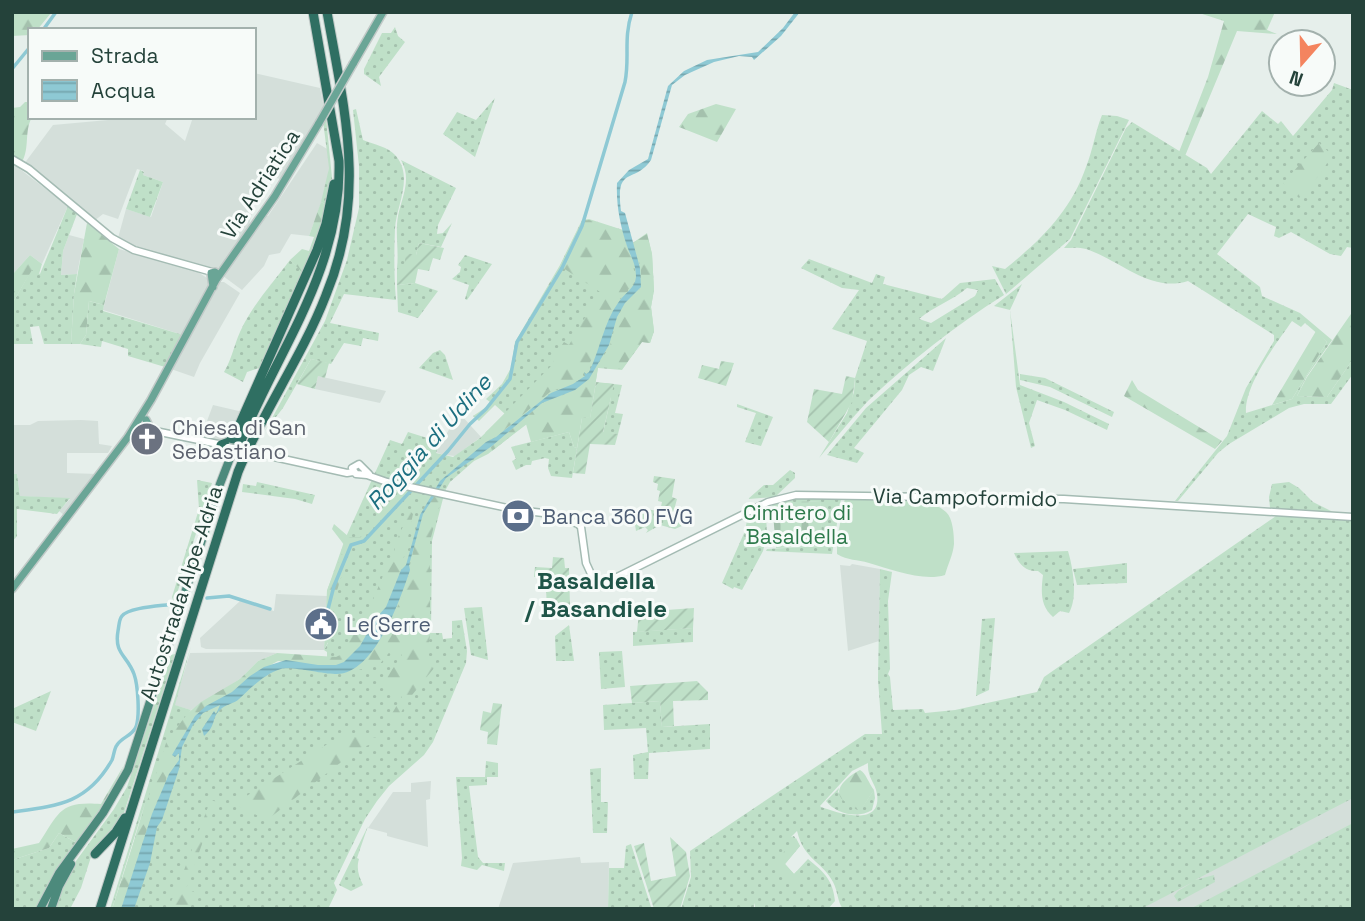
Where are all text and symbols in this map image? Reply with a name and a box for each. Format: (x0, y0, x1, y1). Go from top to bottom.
legend (28, 28, 256, 119)
north arrow (1267, 28, 1337, 98)
text: Strada (91, 42, 158, 69)
text: N (1286, 65, 1307, 92)
text: Acqua (91, 77, 155, 104)
street label: Via Adriatica (214, 124, 306, 244)
water label: Roggia di Udine (360, 367, 499, 516)
place label: Chiesa di San Sebastiano (172, 414, 306, 465)
church icon: Chiesa di San Sebastiano (128, 420, 166, 458)
street label: Autostrada Alpe-Adria (133, 482, 229, 704)
street label: Via Campoformido (872, 482, 1058, 512)
bank icon: Banca 360 FVG (499, 497, 537, 535)
park label: Cimitero di Basaldella (743, 499, 851, 550)
place label: Banca 360 FVG (542, 503, 693, 530)
district label: Basaldella / Basandiele (524, 565, 667, 624)
public building icon: Le(Serre (302, 605, 340, 643)
place label: Le(Serre (346, 611, 431, 638)

